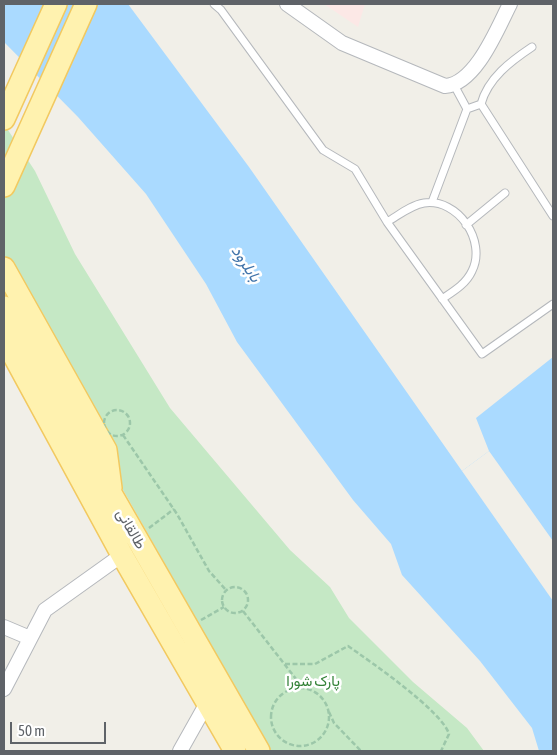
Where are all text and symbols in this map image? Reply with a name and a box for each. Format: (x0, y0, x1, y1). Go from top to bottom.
water label: بابلرود (227, 242, 265, 286)
street label: طالقانی (112, 506, 150, 552)
park label: پارک شورا (286, 672, 340, 690)
scale bar (12, 712, 109, 744)
text: 50 m (18, 722, 45, 739)

